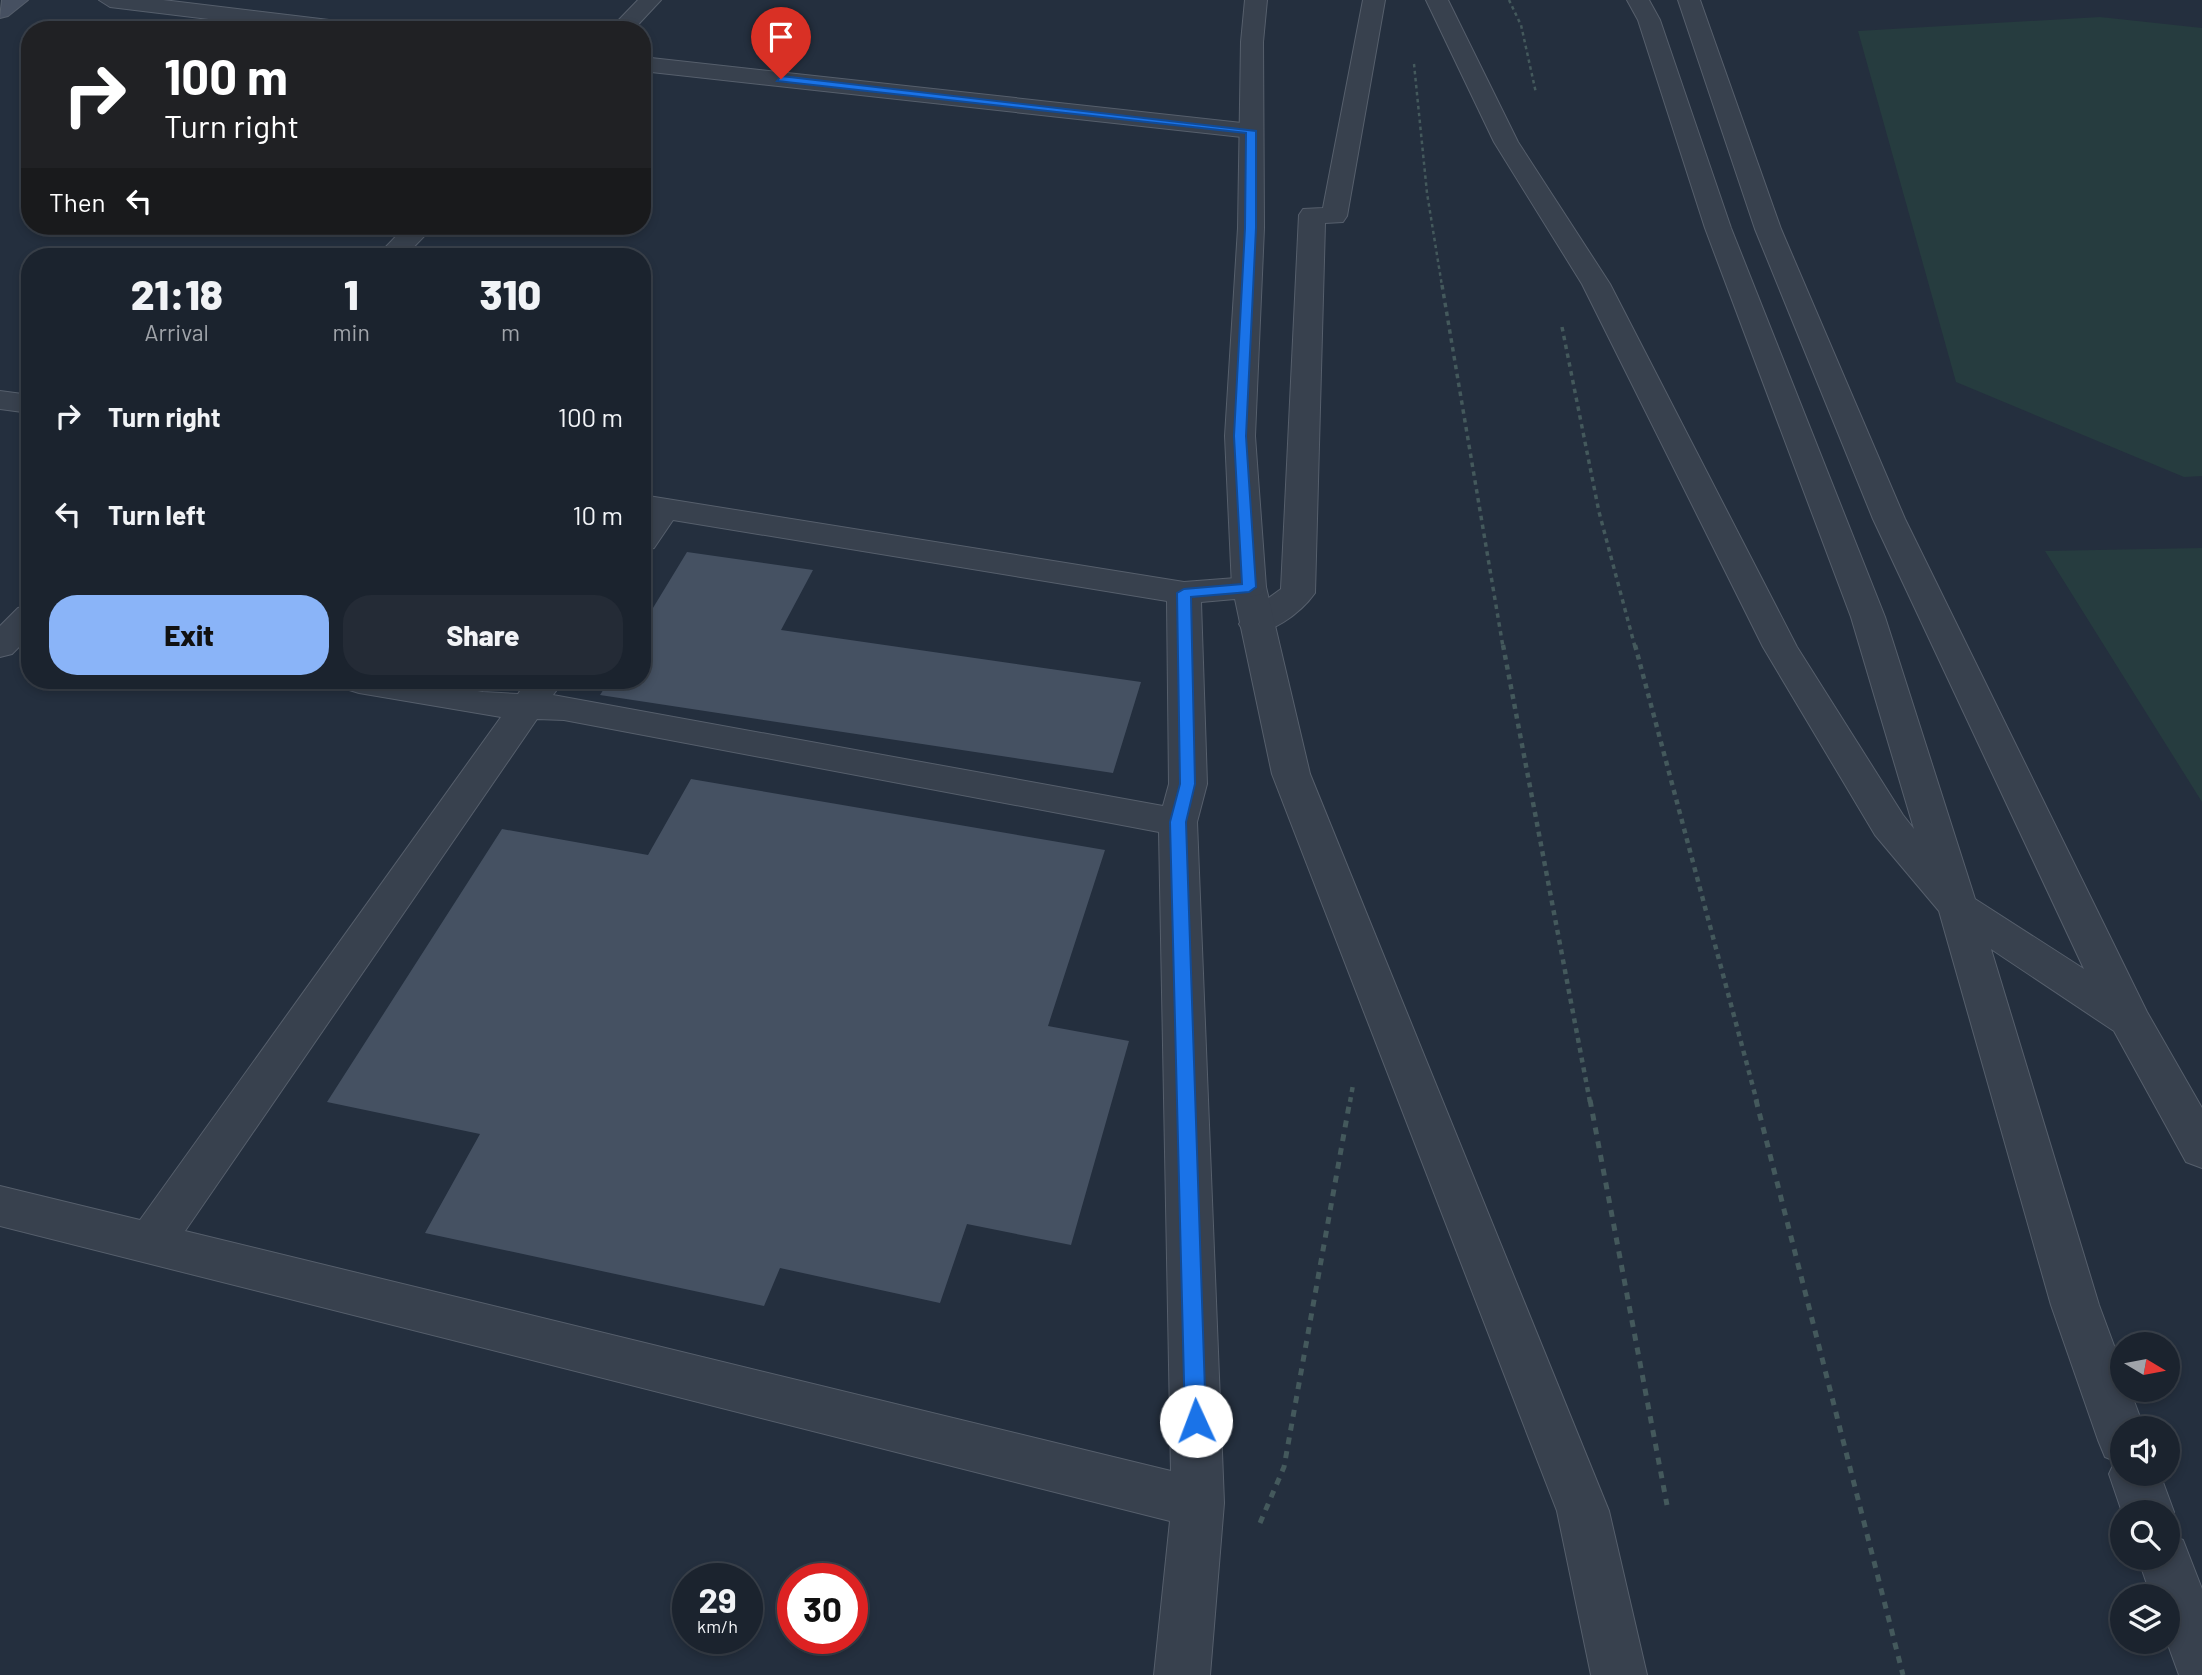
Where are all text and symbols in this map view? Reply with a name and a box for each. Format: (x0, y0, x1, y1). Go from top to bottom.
pin (751, 7, 811, 79)
icon: arrive (762, 18, 800, 56)
text: 100 m (164, 46, 288, 105)
icon: right (49, 49, 140, 140)
text: Turn right (164, 106, 299, 144)
icon: left (120, 182, 158, 220)
text: Then (49, 186, 106, 217)
text: 21:18 (131, 268, 223, 318)
text: 1 (344, 268, 359, 318)
text: 310 (479, 268, 541, 318)
text: Arrival (145, 318, 209, 346)
text: min (333, 318, 370, 346)
text: m (501, 318, 520, 346)
icon: right (49, 397, 87, 435)
text: Turn right (108, 401, 221, 432)
text: 100 m (558, 401, 623, 432)
icon: left (49, 495, 87, 533)
text: Turn left (108, 499, 206, 530)
text: 10 m (573, 499, 623, 530)
button: Exit (49, 595, 329, 675)
button: Share (343, 595, 623, 675)
north arrow (2110, 1332, 2180, 1402)
map controls (2110, 1332, 2180, 1654)
position arrow (1159, 1384, 1233, 1458)
button: sound (2110, 1416, 2180, 1486)
button: search (2110, 1500, 2180, 1570)
speed limit sign: 30 (777, 1563, 868, 1654)
text: 29 (698, 1578, 737, 1620)
button: layers (2110, 1584, 2180, 1654)
text: km/h (697, 1615, 738, 1637)

